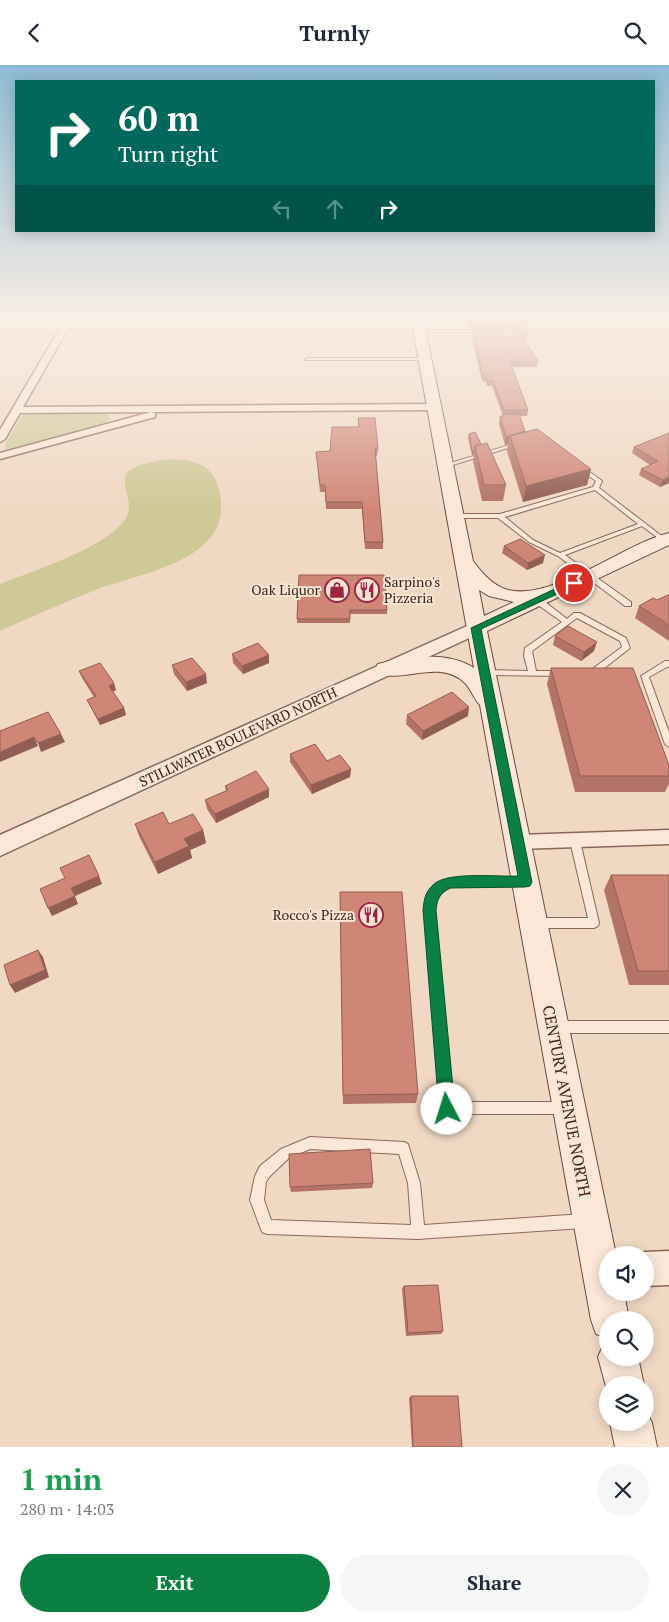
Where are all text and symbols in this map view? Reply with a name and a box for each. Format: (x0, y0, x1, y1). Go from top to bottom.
text: Turnly (299, 18, 370, 47)
icon: back (20, 19, 48, 47)
icon: search (621, 19, 649, 47)
text: 60 m (118, 95, 199, 141)
icon: right (35, 100, 100, 165)
text: Turn right (118, 139, 218, 168)
icon: left (268, 195, 296, 223)
icon: ahead (321, 195, 349, 223)
icon: right (374, 195, 402, 223)
pin (553, 562, 595, 604)
icon: arrive (560, 569, 588, 597)
place label: Sarpino's Pizzeria (384, 572, 440, 607)
shop icon: Oak Liquor (324, 577, 350, 603)
restaurant icon: Sarpino's Pizzeria (354, 577, 380, 603)
place label: Oak Liquor (251, 580, 321, 599)
street label: STILLWATER BOULEVARD NORTH (136, 682, 340, 791)
restaurant icon: Rocco's Pizza (358, 902, 384, 928)
place label: Rocco's Pizza (273, 905, 354, 924)
street label: CENTURY AVENUE NORTH (538, 1003, 596, 1199)
position arrow (420, 1082, 472, 1134)
map controls (599, 1246, 654, 1431)
button: sound (599, 1246, 654, 1301)
button: search (599, 1311, 654, 1366)
button: layers (599, 1376, 654, 1431)
text: 1 min (20, 1459, 102, 1499)
button: close (597, 1464, 649, 1516)
text: 280 m · 14:03 (20, 1498, 114, 1520)
button: Exit (20, 1554, 330, 1612)
button: Share (340, 1554, 649, 1612)

